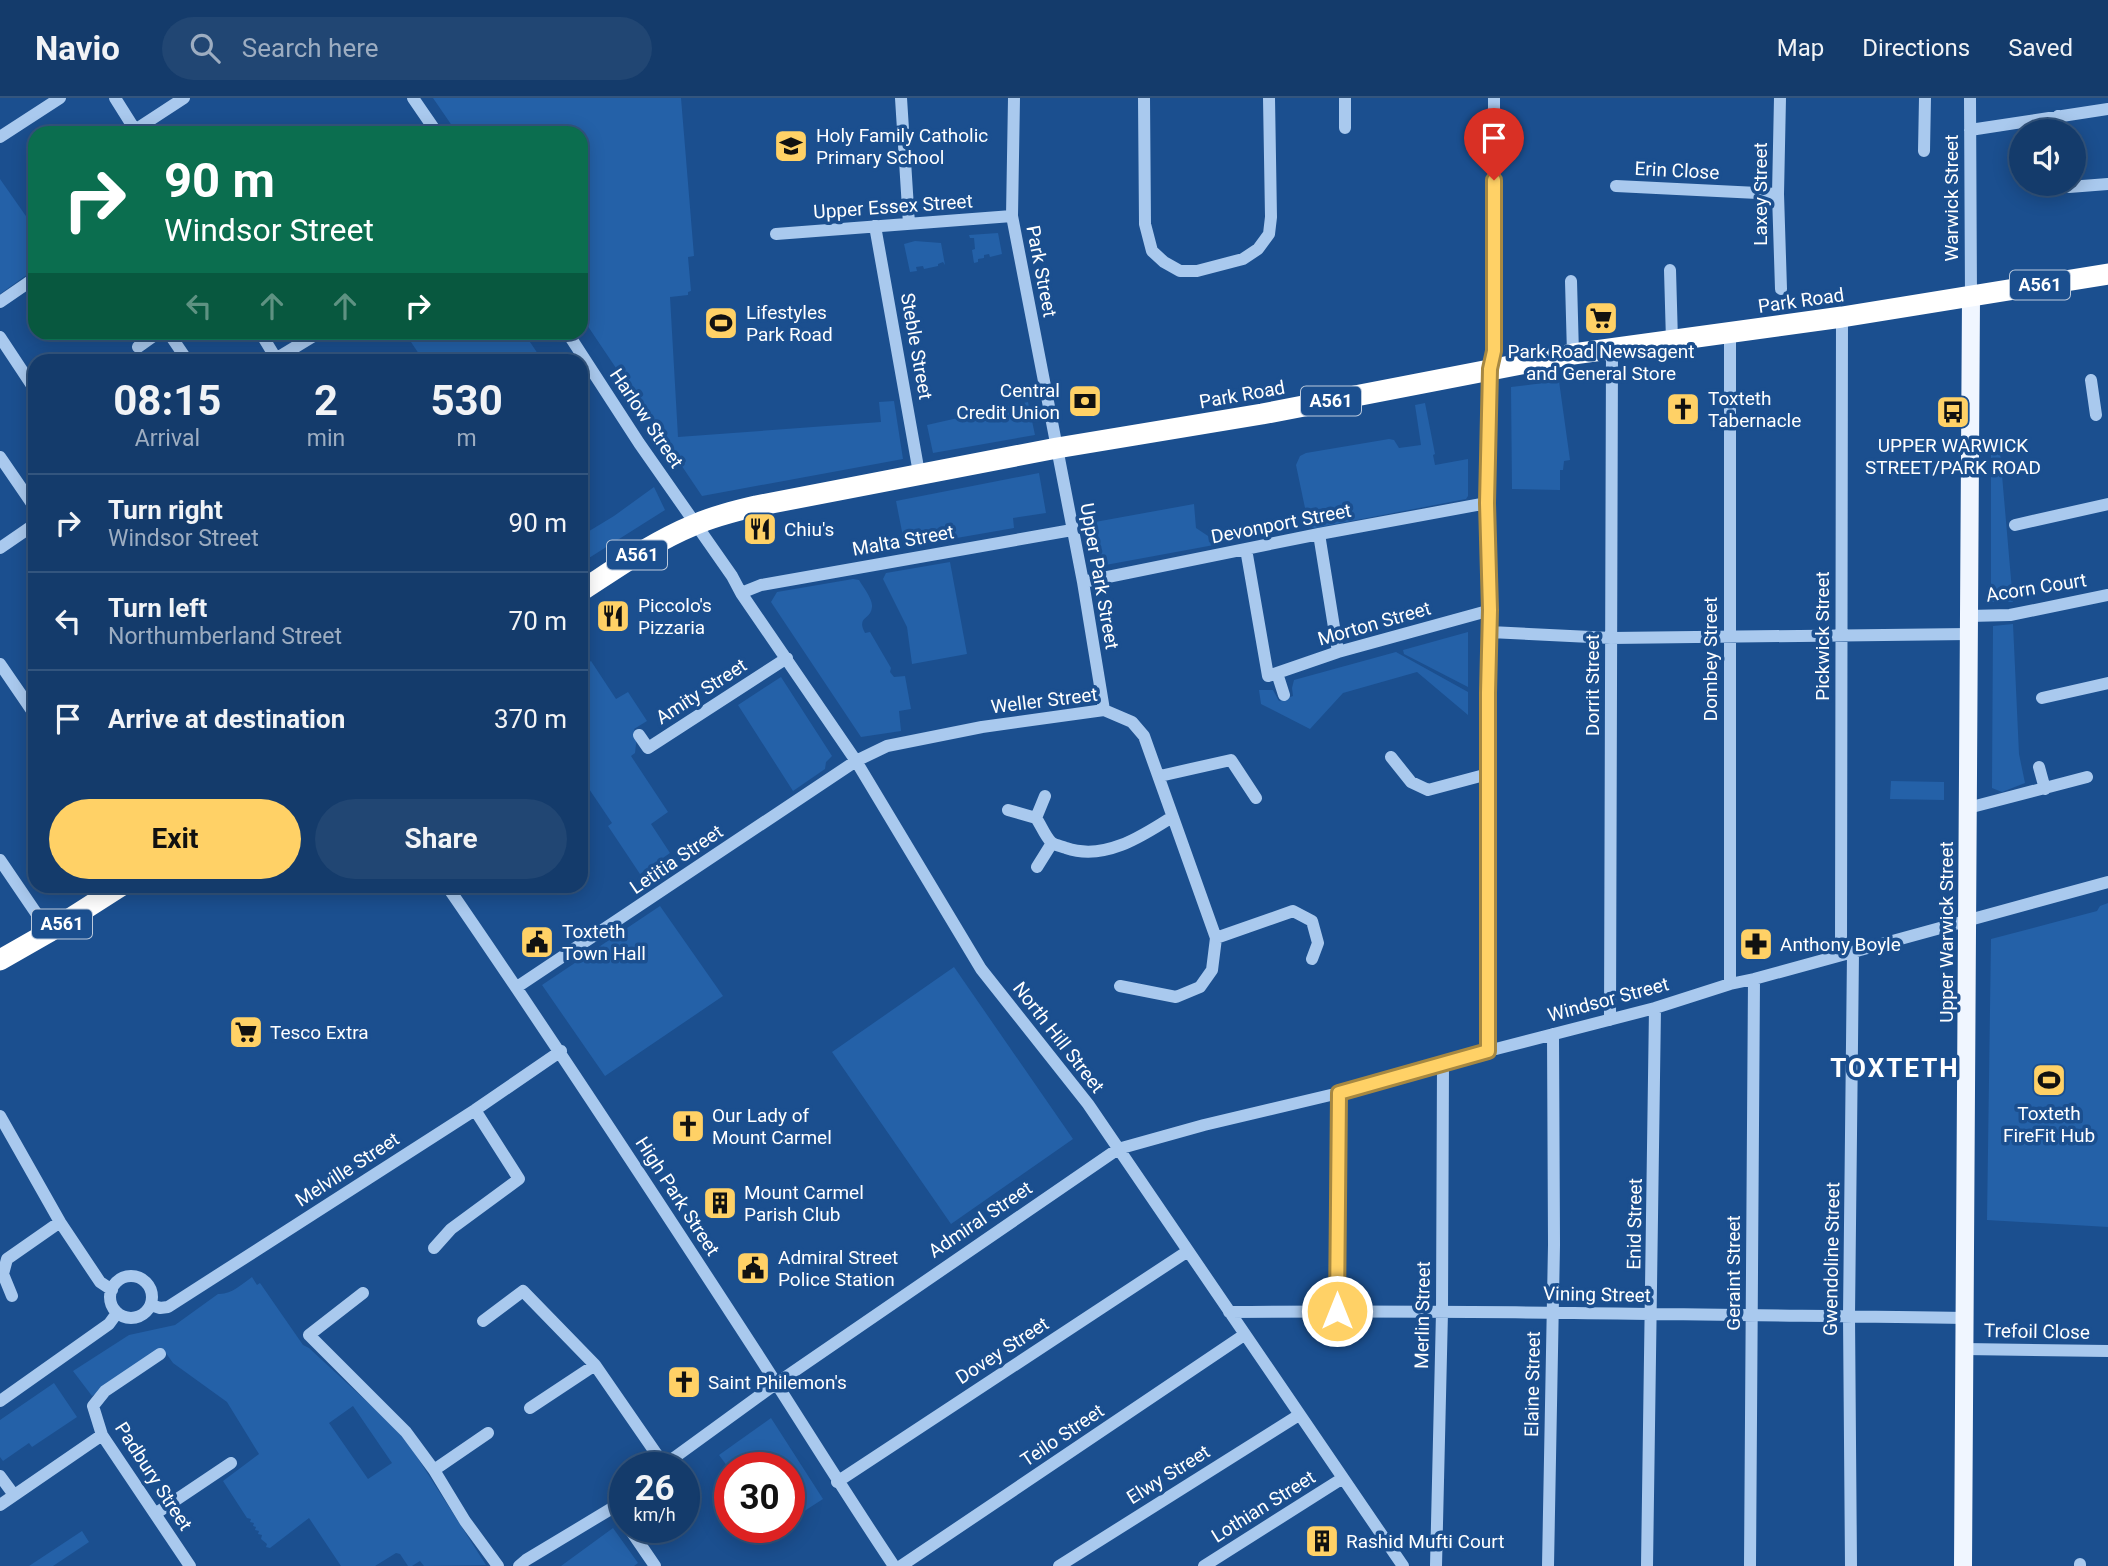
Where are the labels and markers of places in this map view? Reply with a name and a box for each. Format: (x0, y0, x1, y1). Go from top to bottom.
pin (1464, 108, 1524, 180)
place label: Holy Family Catholic Primary School (816, 124, 988, 169)
school or university icon: Holy Family Catholic Primary School (772, 127, 810, 165)
supermarket icon: Park Road Newsagent and General Store (1582, 299, 1620, 337)
place label: Lifestyles Park Road (746, 301, 833, 346)
sports icon: Lifestyles Park Road (702, 304, 740, 342)
place label: Park Road Newsagent and General Store (1508, 340, 1694, 385)
place label: Central Credit Union (956, 379, 1060, 424)
bank icon: Central Credit Union (1066, 382, 1104, 420)
place label: Toxteth Tabernacle (1708, 387, 1801, 432)
church icon: Toxteth Tabernacle (1664, 390, 1702, 428)
bus stop icon: UPPER WARWICK STREET/PARK ROAD (1934, 393, 1972, 431)
place label: UPPER WARWICK STREET/PARK ROAD (1865, 434, 2041, 479)
restaurant icon: Chiu's (741, 510, 779, 548)
place label: Chiu's (784, 518, 834, 541)
place label: Piccolo's Pizzaria (638, 594, 712, 639)
restaurant icon: Piccolo's Pizzaria (594, 597, 632, 635)
place label: Toxteth Town Hall (562, 920, 646, 965)
public building icon: Toxteth Town Hall (518, 923, 556, 961)
pharmacy icon: Anthony Boyle (1737, 925, 1775, 963)
place label: Anthony Boyle (1780, 933, 1901, 956)
supermarket icon: Tesco Extra (227, 1013, 265, 1051)
place label: Tesco Extra (270, 1021, 369, 1044)
sports icon: Toxteth FireFit Hub (2030, 1061, 2068, 1099)
place label: Toxteth FireFit Hub (2003, 1102, 2095, 1147)
place label: Our Lady of Mount Carmel (712, 1104, 832, 1149)
church icon: Our Lady of Mount Carmel (669, 1107, 707, 1145)
place label: Mount Carmel Parish Club (744, 1181, 864, 1226)
building icon: Mount Carmel Parish Club (701, 1184, 739, 1222)
place label: Admiral Street Police Station (778, 1246, 898, 1291)
public building icon: Admiral Street Police Station (734, 1249, 772, 1287)
church icon: Saint Philemon's (665, 1363, 703, 1401)
place label: Saint Philemon's (708, 1371, 847, 1394)
building icon: Rashid Mufti Court (1303, 1522, 1341, 1560)
place label: Rashid Mufti Court (1346, 1530, 1504, 1553)

